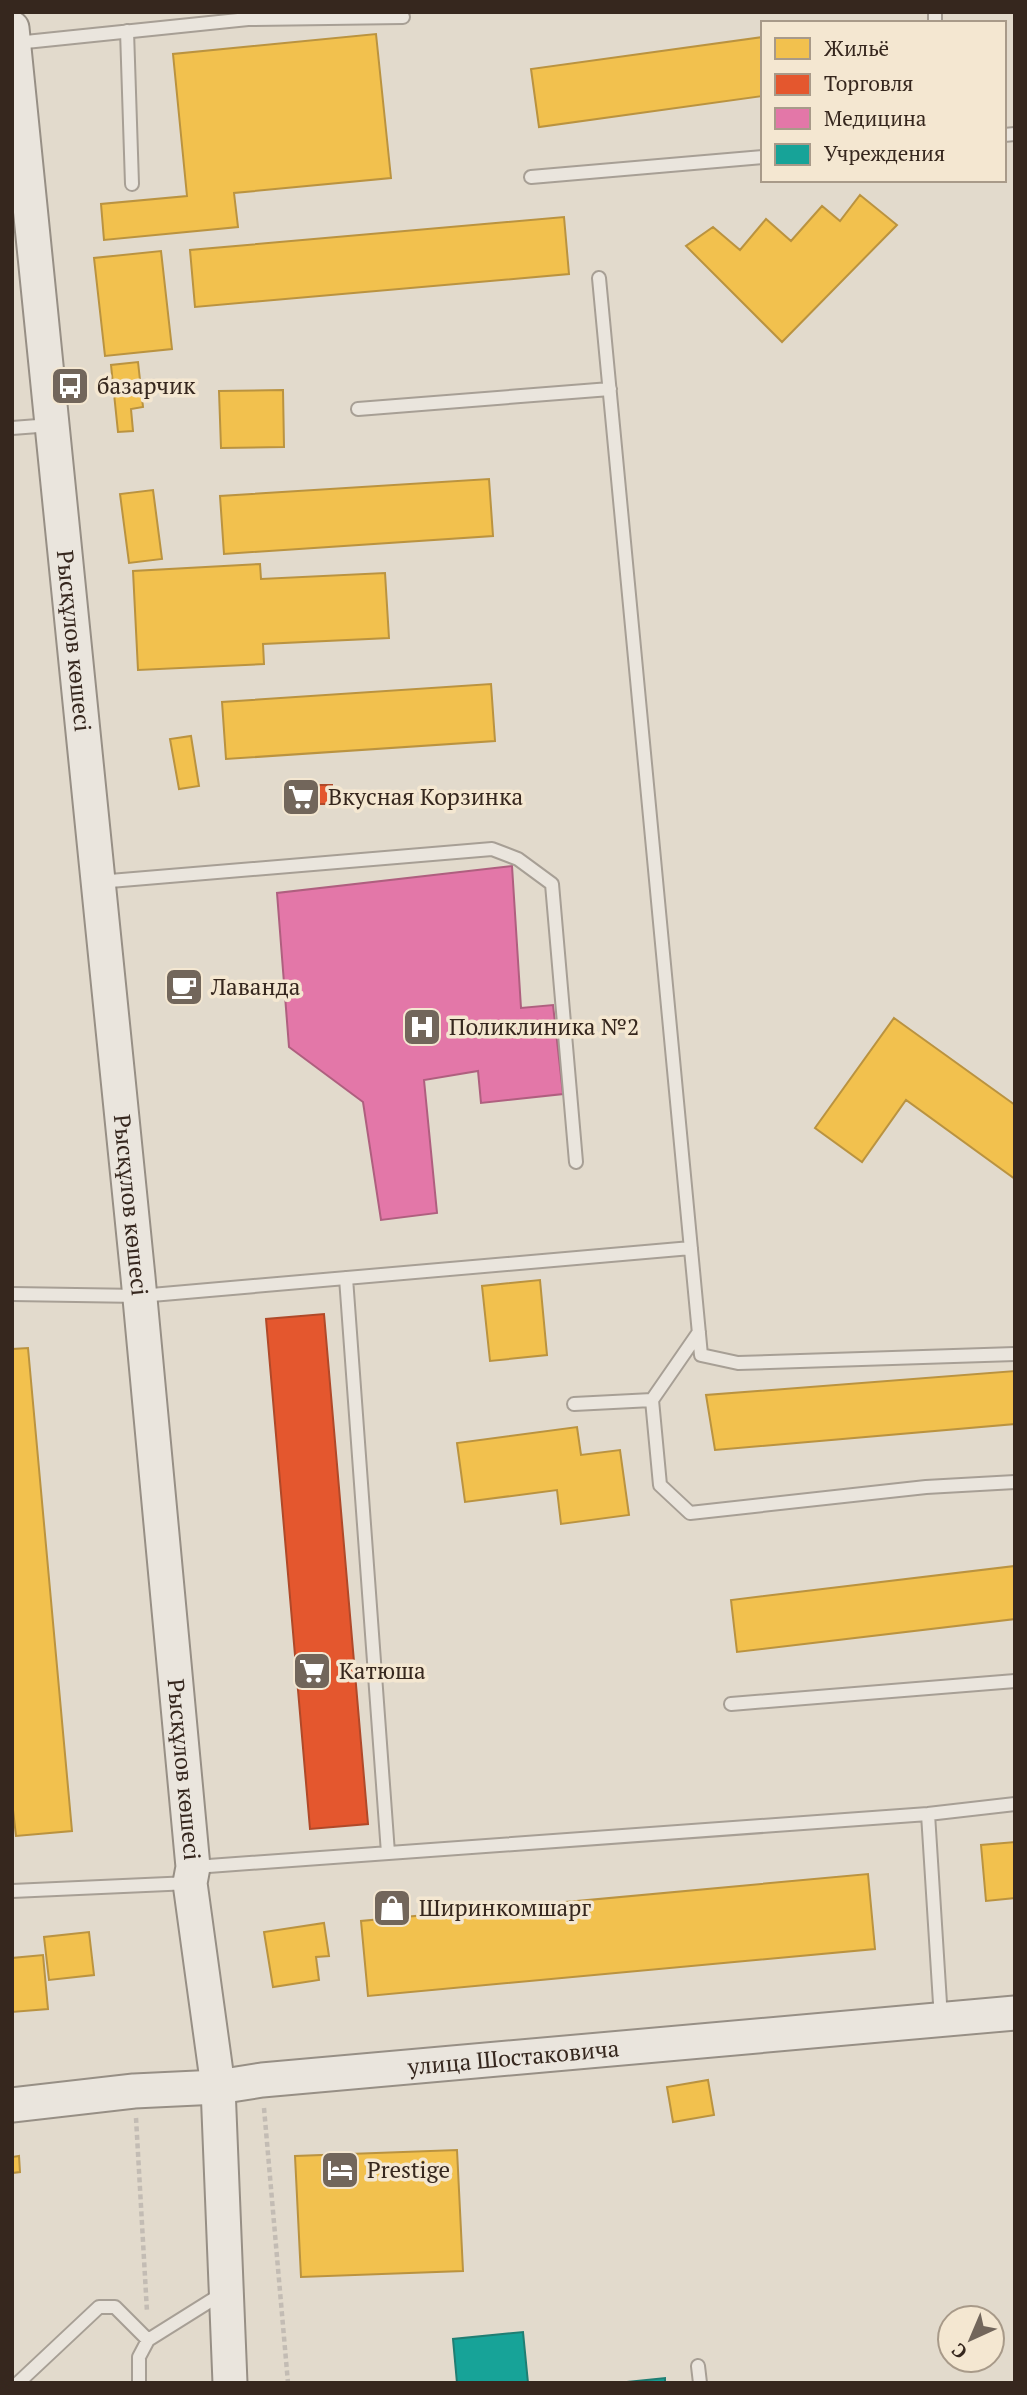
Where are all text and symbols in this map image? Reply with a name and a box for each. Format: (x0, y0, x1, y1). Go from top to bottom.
legend (761, 21, 1006, 182)
text: Жильё (824, 34, 889, 62)
text: Торговля (824, 69, 913, 97)
text: Медицина (824, 104, 927, 132)
text: Учреждения (824, 139, 945, 167)
bus stop icon: базарчик (49, 365, 91, 407)
place label: базарчик (97, 370, 196, 401)
street label: Рысқұлов көшесі (50, 549, 99, 733)
supermarket icon: Вкусная Корзинка (280, 776, 322, 818)
place label: Вкусная Корзинка (328, 781, 523, 812)
cafe icon: Лаванда (163, 966, 205, 1008)
place label: Лаванда (210, 971, 301, 1002)
hospital icon: Поликлиника №2 (401, 1006, 443, 1048)
place label: Поликлиника №2 (449, 1011, 639, 1042)
street label: Рысқұлов көшесі (107, 1113, 156, 1297)
supermarket icon: Катюша (291, 1650, 333, 1692)
place label: Катюша (339, 1655, 426, 1686)
street label: Рысқұлов көшесі (161, 1677, 208, 1862)
shop icon: Ширинкомшарг (371, 1887, 413, 1929)
place label: Ширинкомшарг (419, 1892, 591, 1923)
street label: улица Шостаковича (405, 2032, 621, 2082)
hotel icon: Prestige (319, 2149, 361, 2191)
place label: Prestige (367, 2154, 450, 2185)
north arrow (936, 2304, 1006, 2374)
text: С (946, 2338, 972, 2365)

